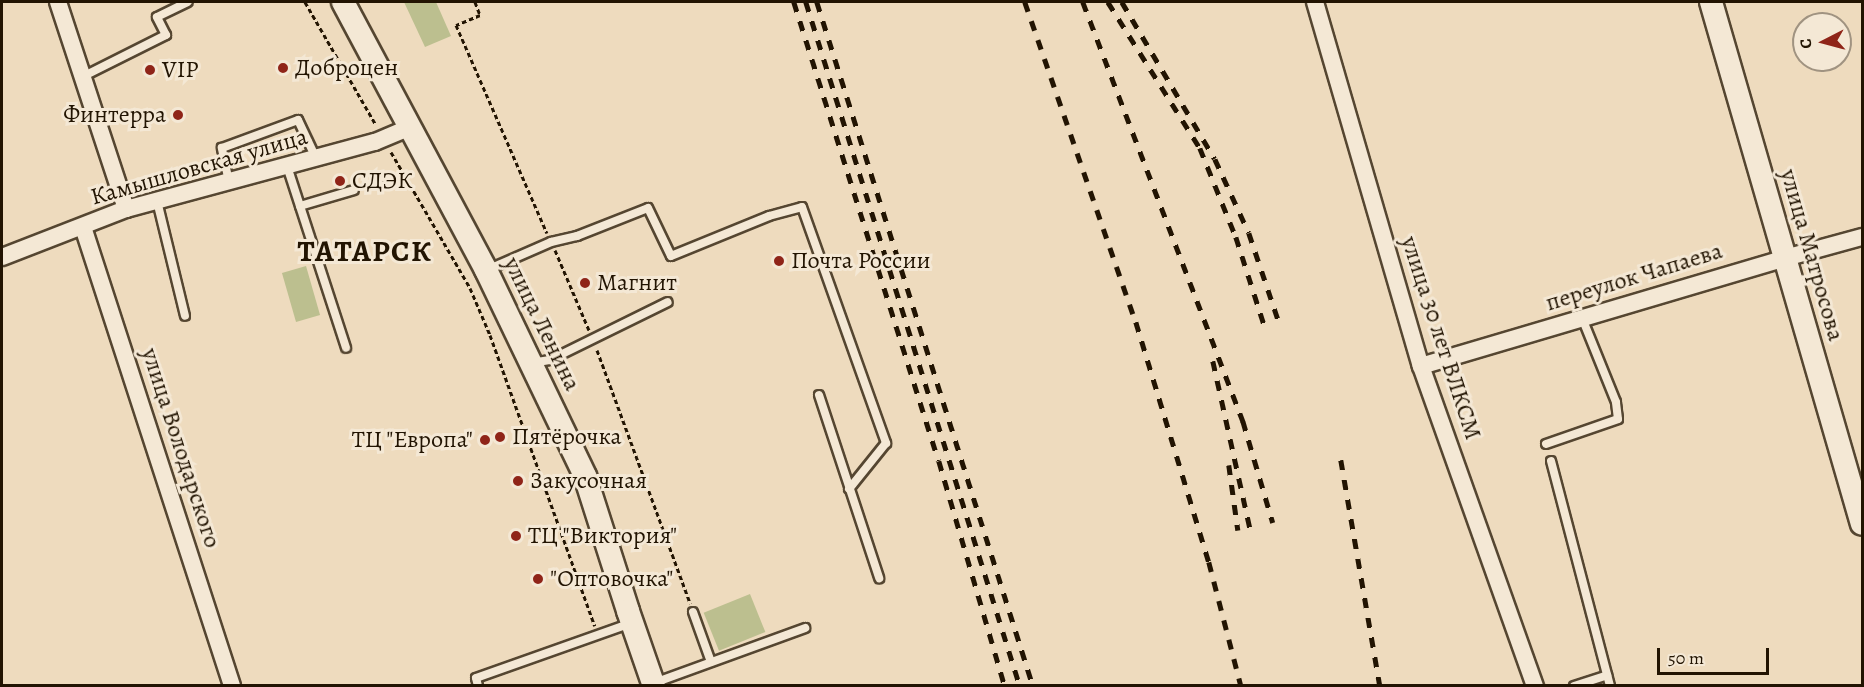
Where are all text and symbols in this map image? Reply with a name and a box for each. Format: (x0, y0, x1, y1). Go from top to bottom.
north arrow (1792, 12, 1852, 72)
text: С (1795, 38, 1818, 50)
place label: Доброцен (295, 54, 398, 82)
place label: VIP (162, 56, 199, 84)
marker: Доброцен (276, 61, 290, 75)
marker: VIP (143, 63, 157, 77)
place label: Финтерра (63, 101, 166, 129)
marker: Финтерра (171, 108, 185, 122)
street label: Камышловская улица (87, 122, 311, 212)
street label: улица Матросова (1774, 166, 1850, 344)
place label: СДЭК (352, 167, 412, 195)
marker: СДЭК (333, 174, 347, 188)
district label: ТАТАРСК (298, 233, 432, 269)
street label: улица 30 лет ВЛКСМ (1395, 233, 1487, 443)
street label: переулок Чапаева (1542, 236, 1726, 318)
place label: Почта России (791, 247, 931, 275)
street label: улица Ленина (497, 252, 587, 396)
marker: Почта России (772, 254, 786, 268)
place label: Магнит (597, 269, 677, 297)
marker: Магнит (578, 276, 592, 290)
street label: улица Володарского (135, 344, 227, 552)
place label: Пятёрочка (512, 423, 622, 451)
place label: ТЦ "Европа" (351, 426, 473, 454)
marker: Пятёрочка (493, 430, 507, 444)
marker: ТЦ "Европа" (478, 433, 492, 447)
place label: Закусочная (530, 467, 647, 495)
marker: Закусочная (511, 474, 525, 488)
place label: ТЦ "Виктория" (528, 522, 678, 550)
marker: ТЦ "Виктория" (509, 529, 523, 543)
place label: "Оптовочка" (550, 565, 674, 593)
marker: "Оптовочка" (531, 572, 545, 586)
scale bar (1660, 636, 1772, 674)
text: 50 m (1668, 646, 1704, 670)

